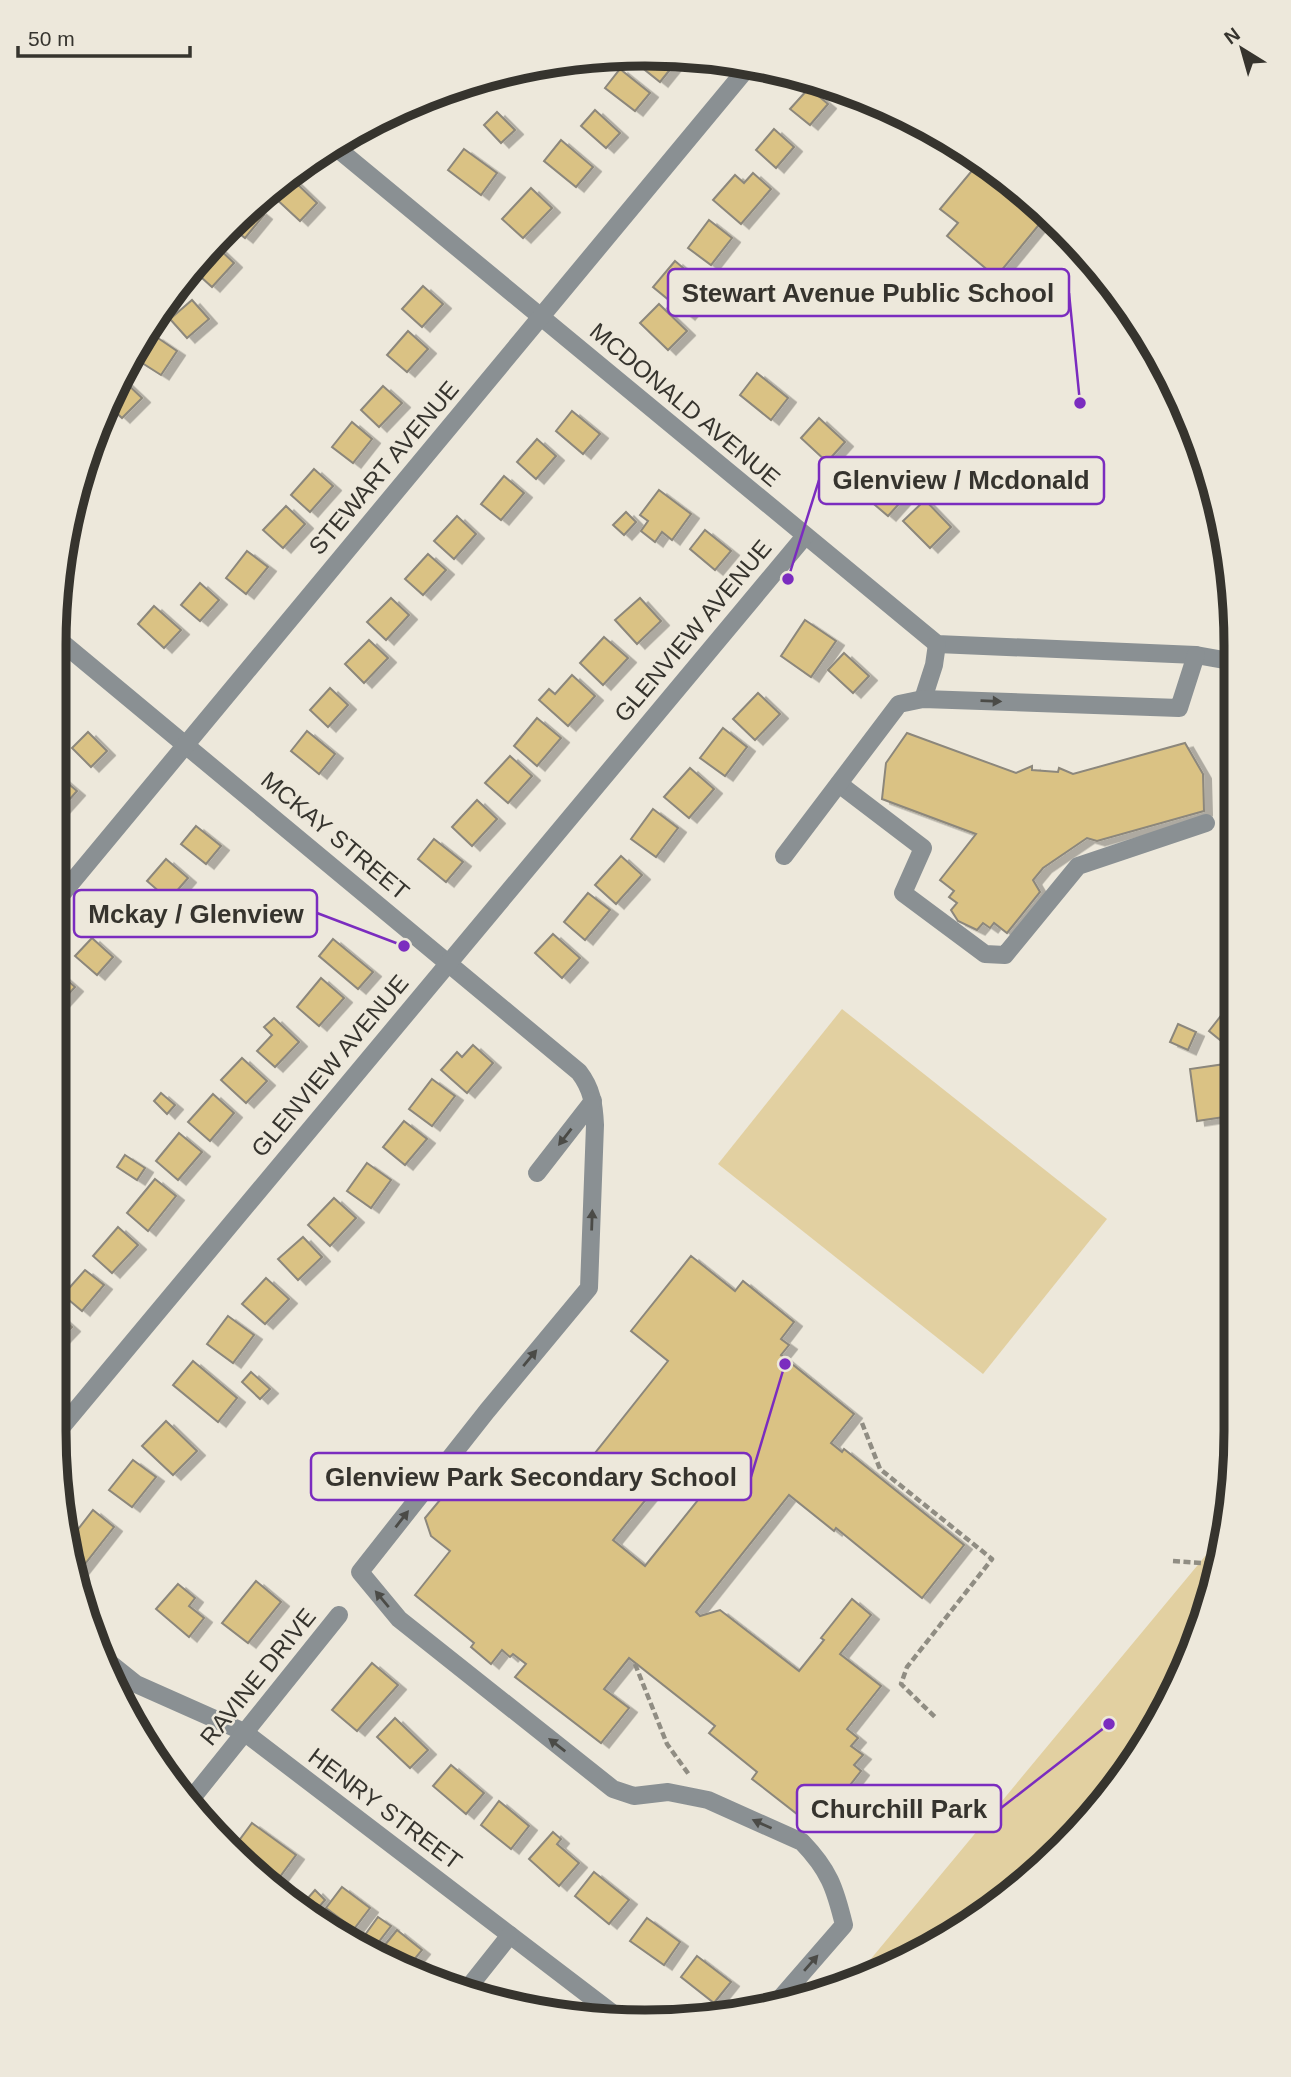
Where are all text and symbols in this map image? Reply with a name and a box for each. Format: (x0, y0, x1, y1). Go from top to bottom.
scale bar (18, 14, 189, 58)
north arrow (1207, 14, 1277, 84)
text: N (1220, 23, 1244, 48)
text: 50 m (28, 27, 75, 50)
callout: Stewart Avenue Public School (668, 269, 1069, 316)
text: Stewart Avenue Public School (682, 278, 1054, 308)
street label: MCDONALD AVENUE (585, 317, 786, 492)
street label: STEWART AVENUE (303, 376, 464, 560)
callout: Glenview / Mcdonald (819, 457, 1104, 504)
text: Glenview / Mcdonald (832, 465, 1090, 495)
street label: GLENVIEW AVENUE (609, 534, 777, 727)
one-way arrow (981, 696, 1003, 707)
street label: MCKAY STREET (256, 766, 415, 905)
callout: Mckay / Glenview (74, 890, 317, 937)
text: Mckay / Glenview (88, 899, 304, 929)
street label: GLENVIEW AVENUE (246, 969, 414, 1162)
one-way arrow (558, 1127, 573, 1145)
one-way arrow (586, 1208, 597, 1230)
one-way arrow (523, 1350, 538, 1368)
callout: Glenview Park Secondary School (311, 1453, 751, 1500)
text: Glenview Park Secondary School (325, 1462, 737, 1492)
one-way arrow (395, 1510, 410, 1528)
one-way arrow (375, 1591, 390, 1609)
street label: RAVINE DRIVE (194, 1603, 321, 1750)
one-way arrow (548, 1737, 566, 1752)
street label: HENRY STREET (304, 1742, 467, 1875)
callout: Churchill Park (797, 1785, 1001, 1832)
text: Churchill Park (811, 1794, 988, 1824)
one-way arrow (751, 1818, 772, 1829)
one-way arrow (803, 1954, 819, 1972)

